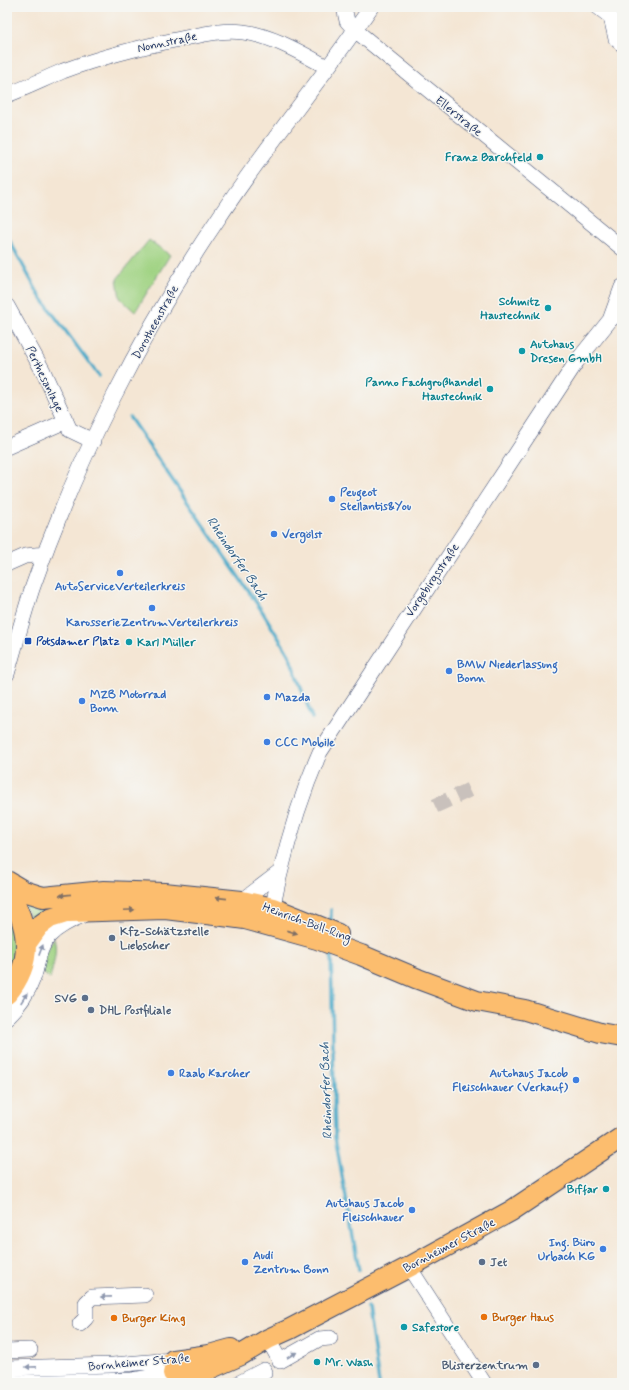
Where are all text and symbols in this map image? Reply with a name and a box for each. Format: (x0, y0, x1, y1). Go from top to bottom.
street label: Nonnstraße (136, 29, 199, 57)
street label: Ellerstraße (431, 93, 485, 141)
place label: Franz Barchfeld (445, 150, 532, 166)
marker: Franz Barchfeld (535, 152, 545, 162)
street label: Dorotheenstraße (129, 282, 183, 362)
place label: Schmitz Haustechnik (480, 294, 540, 324)
marker: Schmitz Haustechnik (543, 303, 553, 313)
place label: Autohaus Dresen GmbH (530, 337, 602, 367)
street label: Perthesanlage (21, 344, 67, 415)
marker: Autohaus Dresen GmbH (517, 346, 527, 356)
place label: Panno Fachgroßhandel Haustechnik (365, 375, 482, 405)
marker: Panno Fachgroßhandel Haustechnik (485, 384, 495, 394)
place label: Peugeot Stellantis&You (340, 485, 411, 515)
marker: Peugeot Stellantis&You (327, 494, 337, 504)
water label: Rheindorfer Bach (202, 514, 271, 604)
place label: Vergölst (282, 527, 323, 544)
marker: Vergölst (269, 529, 279, 539)
street label: Vorgebirgsstraße (402, 540, 464, 621)
marker: AutoServiceVerteilerkreis (115, 568, 125, 578)
place label: AutoServiceVerteilerkreis (55, 579, 186, 595)
marker: KarosserieZentrumVerteilerkreis (147, 603, 157, 613)
place label: KarosserieZentrumVerteilerkreis (66, 615, 239, 631)
place label: Potsdamer Platz (36, 634, 120, 650)
place label: Karl Müller (137, 635, 196, 651)
marker: Potsdamer Platz (23, 636, 33, 646)
marker: Karl Müller (124, 637, 134, 647)
place label: BMW Niederlassung Bonn (457, 657, 558, 687)
marker: BMW Niederlassung Bonn (444, 666, 454, 676)
place label: MZB Motorrad Bonn (90, 687, 166, 717)
place label: Mazda (275, 690, 310, 706)
marker: Mazda (262, 692, 272, 702)
marker: MZB Motorrad Bonn (77, 696, 87, 706)
place label: CCC Mobile (275, 735, 335, 751)
marker: CCC Mobile (262, 737, 272, 747)
one-way arrow (59, 892, 71, 898)
one-way arrow (215, 895, 227, 902)
street label: Heinrich-Böll-Ring (260, 899, 353, 946)
one-way arrow (123, 907, 136, 913)
place label: Kfz-Schätzstelle Liebscher (120, 924, 210, 954)
one-way arrow (287, 929, 299, 935)
marker: Kfz-Schätzstelle Liebscher (107, 933, 117, 943)
one-way arrow (39, 944, 45, 956)
place label: SVG (54, 991, 78, 1007)
one-way arrow (20, 992, 27, 1004)
marker: SVG (80, 993, 90, 1003)
place label: DHL Postfiliale (99, 1003, 172, 1019)
marker: DHL Postfiliale (86, 1005, 96, 1015)
water label: Rheindorfer Bach (316, 1042, 337, 1140)
place label: Raab Karcher (179, 1066, 250, 1082)
place label: Autohaus Jacob Fleischhauer (Verkauf) (452, 1066, 569, 1096)
marker: Raab Karcher (166, 1068, 176, 1078)
marker: Autohaus Jacob Fleischhauer (Verkauf) (571, 1075, 581, 1085)
place label: Biffar (567, 1182, 598, 1198)
marker: Biffar (601, 1184, 611, 1194)
place label: Autohaus Jacob Fleischhauer (325, 1196, 405, 1226)
marker: Autohaus Jacob Fleischhauer (407, 1205, 417, 1215)
street label: Bornheimer Straße (401, 1215, 498, 1277)
place label: Ing. Büro Urbach KG (538, 1235, 595, 1265)
marker: Ing. Büro Urbach KG (598, 1244, 608, 1254)
place label: Audi Zentrum Bonn (253, 1248, 329, 1278)
place label: Jet (490, 1255, 508, 1271)
marker: Audi Zentrum Bonn (240, 1257, 250, 1267)
marker: Jet (477, 1257, 487, 1267)
one-way arrow (99, 1294, 112, 1300)
place label: Burger Haus (492, 1310, 554, 1327)
place label: Burger King (122, 1311, 185, 1328)
marker: Burger Haus (479, 1312, 489, 1322)
marker: Burger King (109, 1313, 119, 1323)
place label: Safestore (412, 1320, 460, 1336)
marker: Safestore (399, 1322, 409, 1332)
street label: Bornheimer Straße (88, 1351, 191, 1375)
one-way arrow (286, 1351, 298, 1358)
place label: Mr. Wash (325, 1355, 373, 1371)
marker: Mr. Wash (312, 1357, 322, 1367)
place label: Blisterzentrum (442, 1358, 528, 1374)
marker: Blisterzentrum (531, 1360, 541, 1370)
one-way arrow (25, 1364, 37, 1371)

